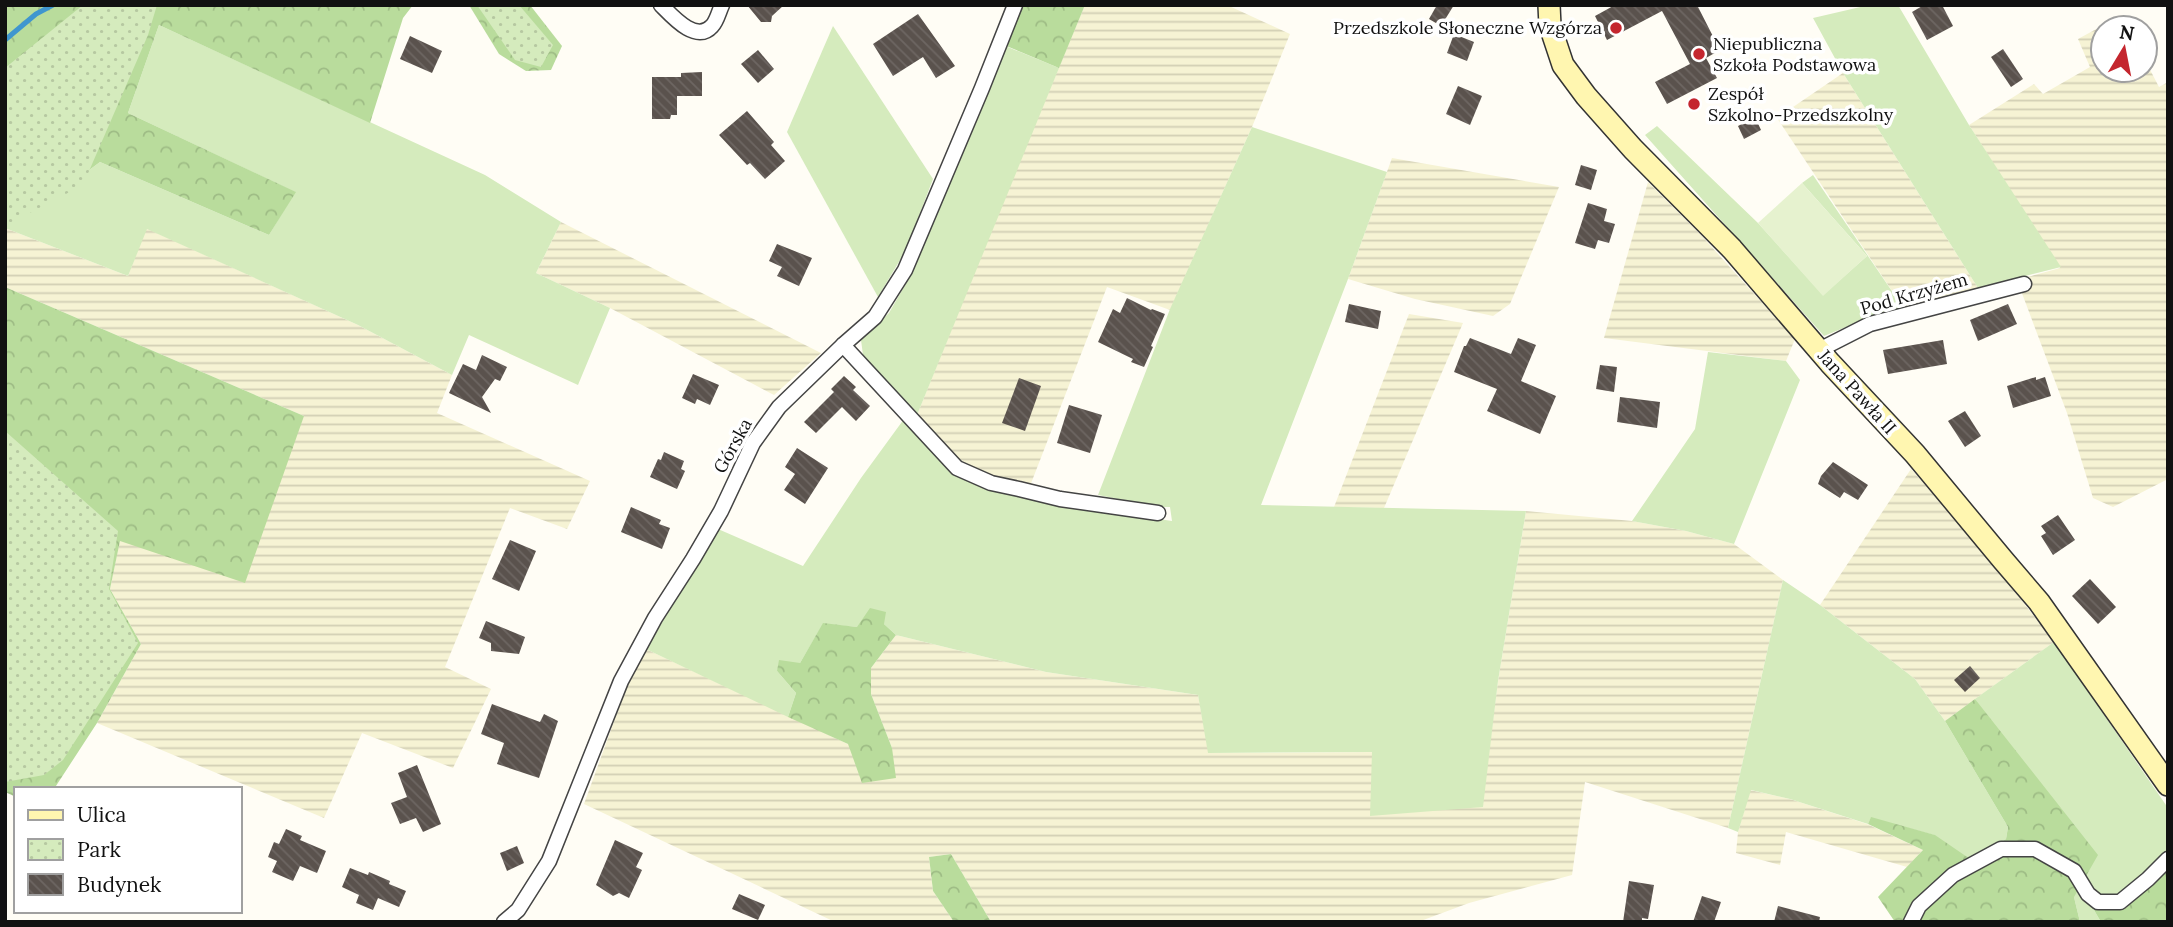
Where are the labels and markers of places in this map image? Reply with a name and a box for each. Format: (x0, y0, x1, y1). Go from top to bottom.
place label: Przedszkole Słoneczne Wzgórza (1333, 16, 1602, 39)
marker: Przedszkole Słoneczne Wzgórza (1608, 20, 1624, 36)
place label: Niepubliczna Szkoła Podstawowa (1713, 32, 1876, 76)
marker: Niepubliczna Szkoła Podstawowa (1691, 46, 1707, 62)
place label: Zespół Szkolno-Przedszkolny (1708, 82, 1894, 126)
marker: Zespół Szkolno-Przedszkolny (1686, 96, 1702, 112)

